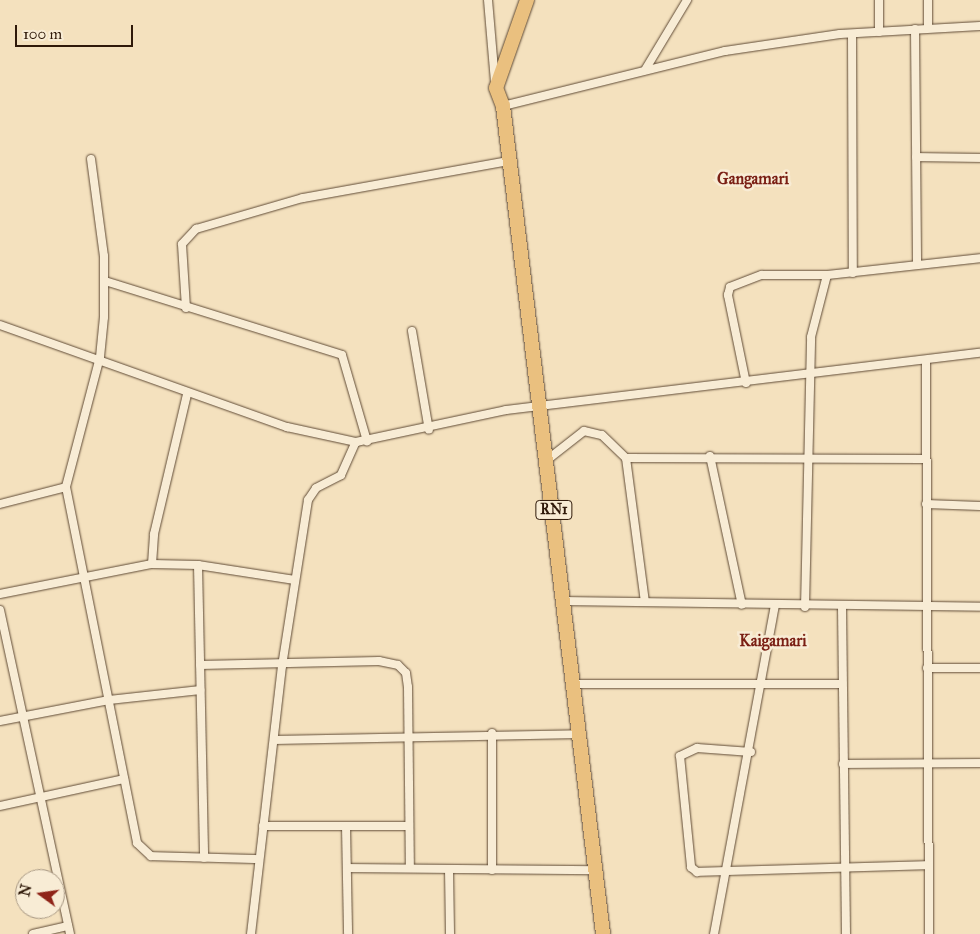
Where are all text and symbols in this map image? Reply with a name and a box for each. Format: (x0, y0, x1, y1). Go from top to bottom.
scale bar (18, 15, 135, 47)
text: 100 m (23, 25, 62, 43)
district label: Gangamari (717, 169, 789, 189)
road number: RN1 (535, 498, 573, 522)
district label: Kaigamari (739, 631, 807, 651)
north arrow (15, 869, 65, 919)
text: N (16, 883, 36, 898)

